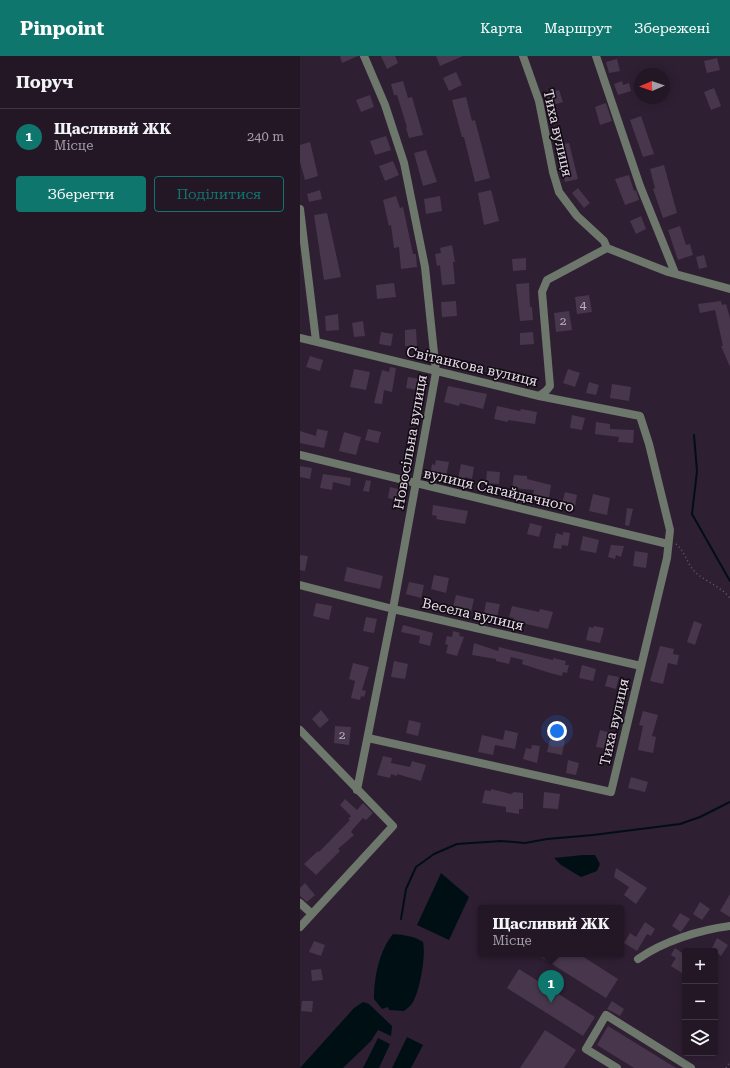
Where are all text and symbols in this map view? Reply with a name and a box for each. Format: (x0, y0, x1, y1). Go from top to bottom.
text: Pinpoint (20, 17, 104, 40)
text: Карта (480, 20, 522, 36)
text: Маршрут (544, 20, 612, 36)
text: Збережені (634, 20, 710, 36)
north arrow (634, 68, 670, 104)
text: Поруч (16, 72, 73, 92)
street label: Тиха вулиця (540, 88, 576, 178)
text: Щасливий ЖК (54, 120, 171, 138)
text: 1 (25, 129, 33, 144)
text: 240 m (247, 129, 284, 144)
text: Місце (54, 138, 93, 153)
button: Зберегти (16, 176, 146, 212)
button: Поділитися (154, 176, 284, 212)
house number: 4 (580, 298, 587, 312)
house number: 2 (560, 314, 567, 328)
street label: Світанкова вулиця (405, 343, 539, 389)
street label: Новосільна вулиця (390, 373, 430, 511)
street label: вулиця Сагайдачного (422, 465, 576, 515)
street label: Весела вулиця (421, 595, 525, 633)
street label: Тиха вулиця (596, 677, 632, 767)
your location (547, 721, 567, 741)
house number: 2 (339, 728, 346, 742)
popup (478, 905, 624, 957)
text: Щасливий ЖК (492, 915, 610, 933)
text: Місце (492, 933, 532, 948)
map controls (682, 948, 718, 1056)
button: + (682, 948, 718, 984)
pin: 1 (538, 970, 564, 1003)
button: − (682, 984, 718, 1020)
button: layers (682, 1020, 718, 1056)

